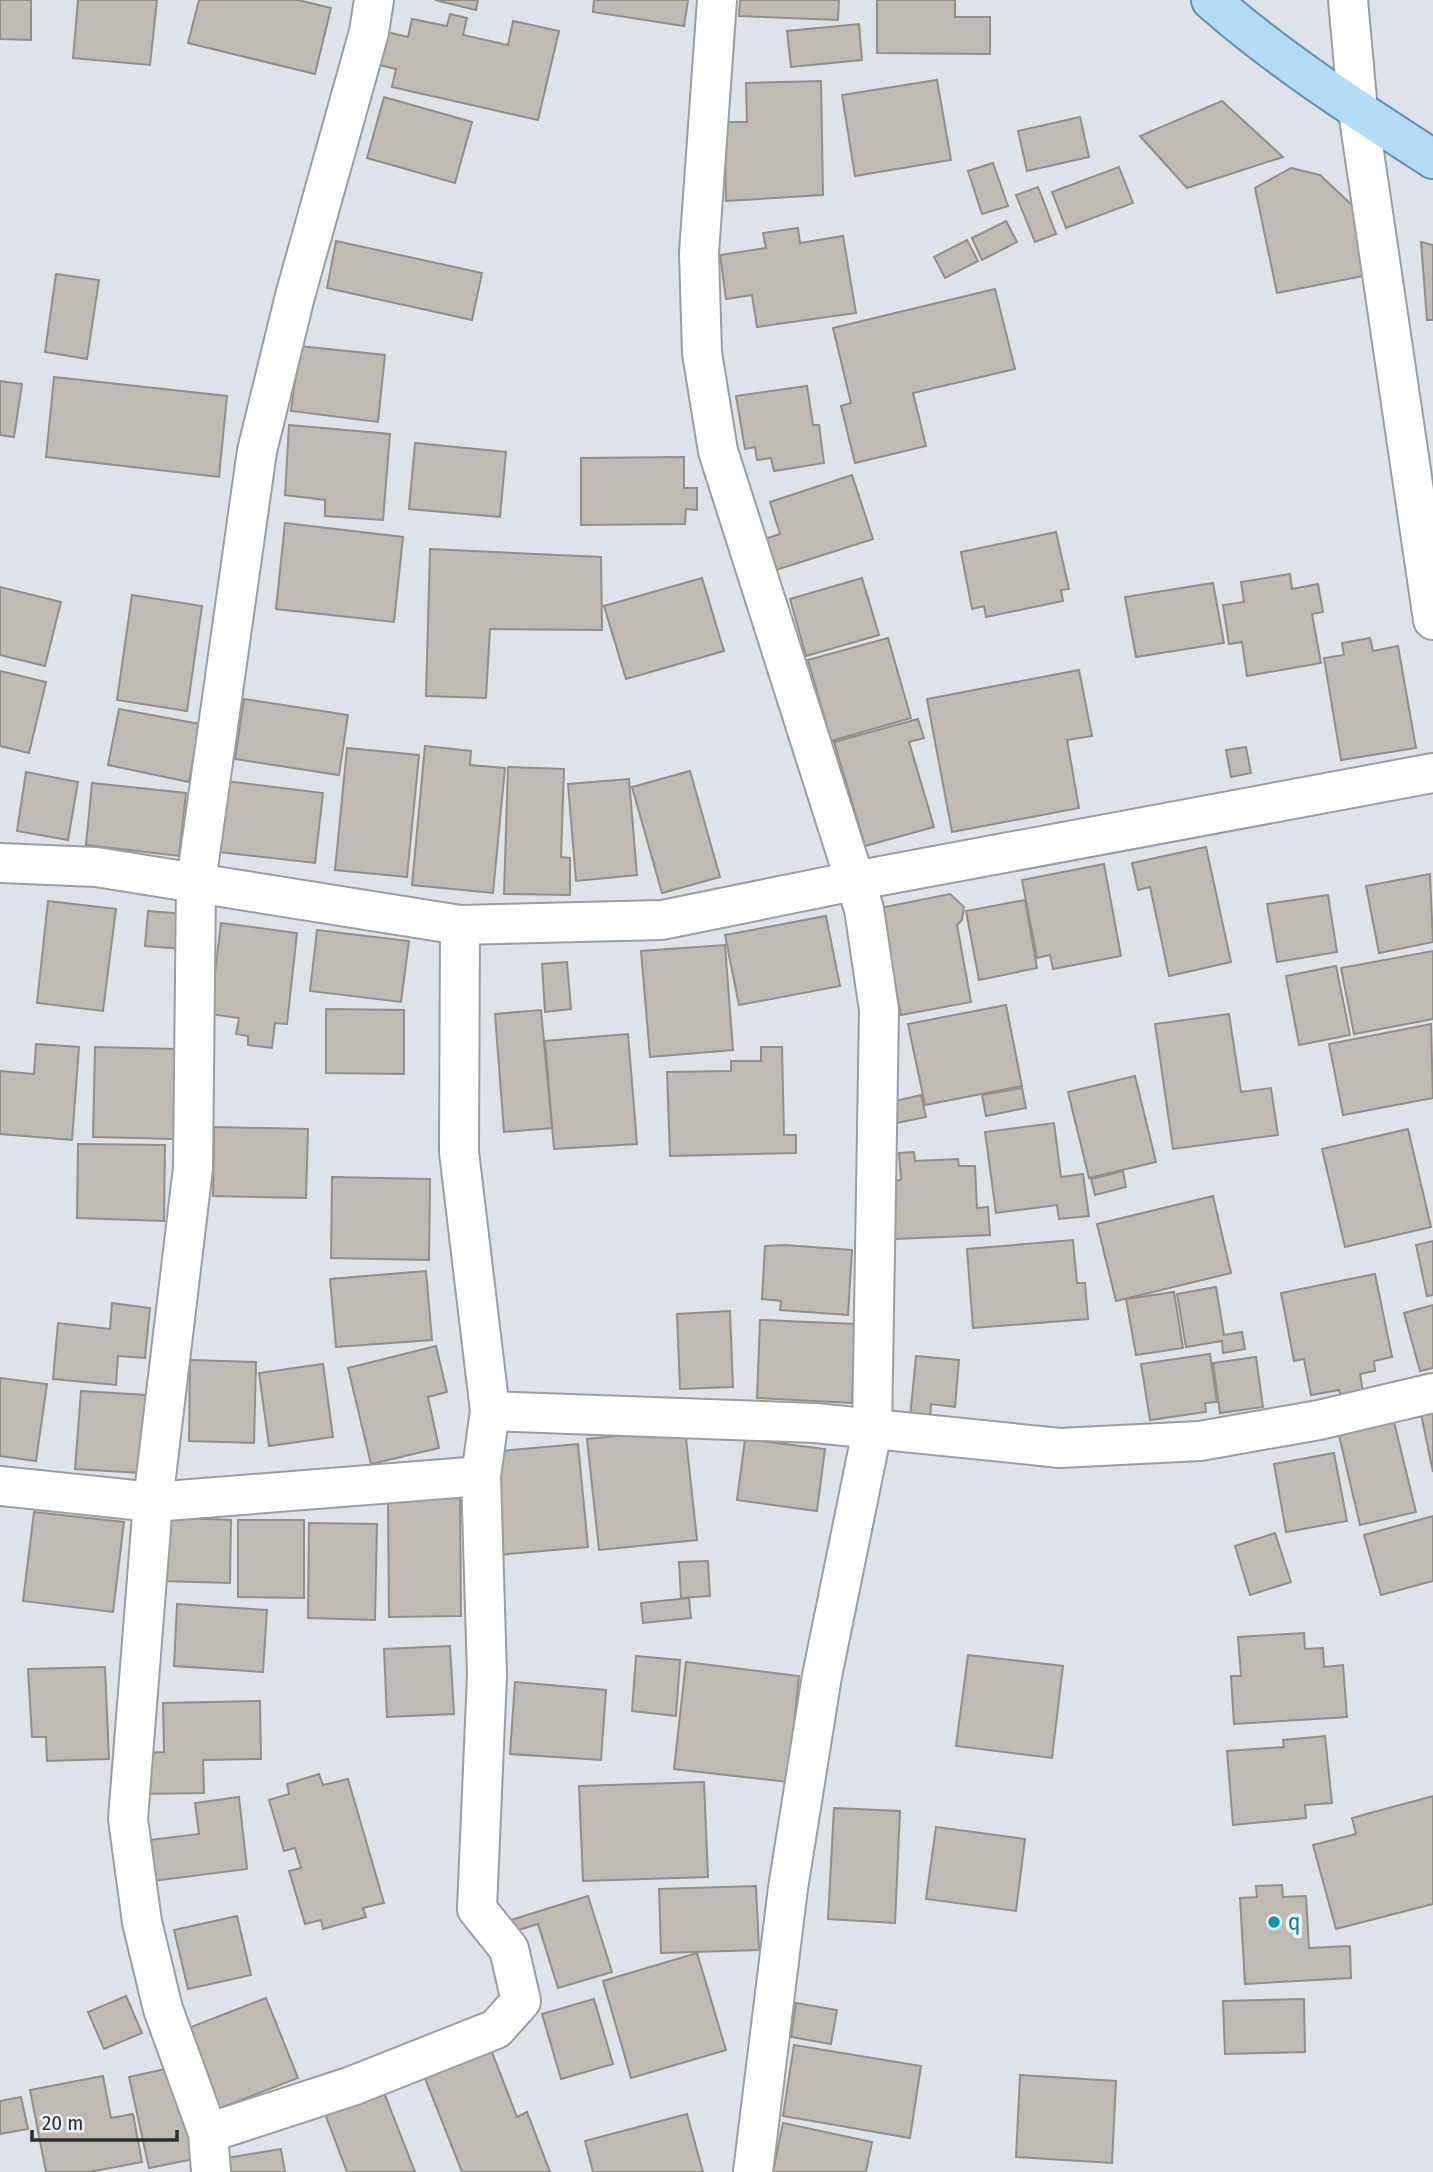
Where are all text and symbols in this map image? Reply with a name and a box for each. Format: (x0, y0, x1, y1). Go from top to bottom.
place label: q (1288, 1908, 1300, 1936)
marker: q (1266, 1914, 1282, 1930)
scale bar (32, 2098, 177, 2142)
text: 20 m (42, 2110, 83, 2136)

